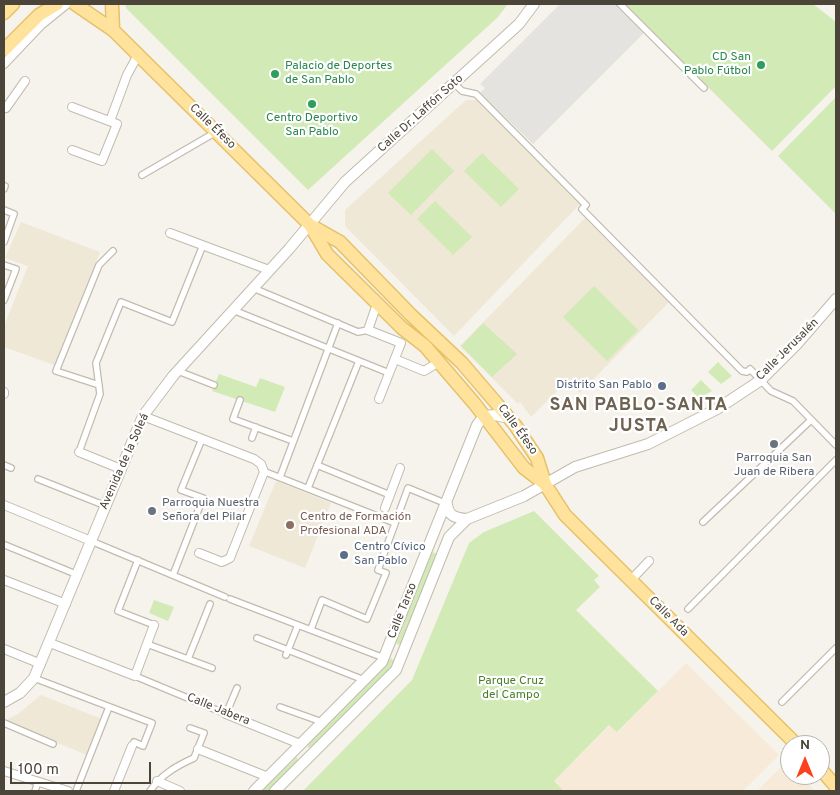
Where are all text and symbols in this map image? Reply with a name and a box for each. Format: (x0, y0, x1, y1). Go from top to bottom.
place label: CD San Pablo Fútbol (684, 51, 751, 79)
marker: CD San Pablo Fútbol (755, 59, 767, 71)
place label: Palacio de Deportes de San Pablo (285, 60, 392, 88)
marker: Palacio de Deportes de San Pablo (269, 68, 281, 80)
street label: Calle Dr. Laffón Soto (375, 72, 467, 156)
marker: Centro Deportivo San Pablo (306, 98, 318, 110)
street label: Calle Éfeso (186, 101, 238, 153)
place label: Centro Deportivo San Pablo (266, 112, 358, 140)
street label: Calle Jerusalén (754, 316, 822, 384)
place label: Distrito San Pablo (556, 379, 652, 393)
marker: Distrito San Pablo (656, 380, 668, 392)
district label: SAN PABLO-SANTA JUSTA (548, 395, 730, 438)
street label: Calle Éfeso (494, 402, 540, 458)
street label: Avenida de la Soleá (97, 412, 153, 512)
marker: Parroquia San Juan de Ribera (768, 438, 780, 450)
place label: Parroquia San Juan de Ribera (734, 452, 814, 480)
place label: Parroquia Nuestra Señora del Pilar (162, 497, 259, 525)
marker: Parroquia Nuestra Señora del Pilar (146, 505, 158, 517)
place label: Centro de Formación Profesional ADA (300, 511, 411, 539)
marker: Centro de Formación Profesional ADA (284, 519, 296, 531)
place label: Centro Cívico San Pablo (354, 541, 426, 569)
marker: Centro Cívico San Pablo (338, 549, 350, 561)
street label: Calle Tarso (385, 581, 421, 641)
street label: Calle Ada (645, 594, 691, 640)
park label: Parque Cruz del Campo (478, 675, 544, 703)
street label: Calle Jabera (184, 691, 252, 729)
north arrow (780, 735, 830, 785)
text: N (800, 737, 810, 754)
scale bar (12, 752, 154, 784)
text: 100 m (18, 761, 59, 780)

